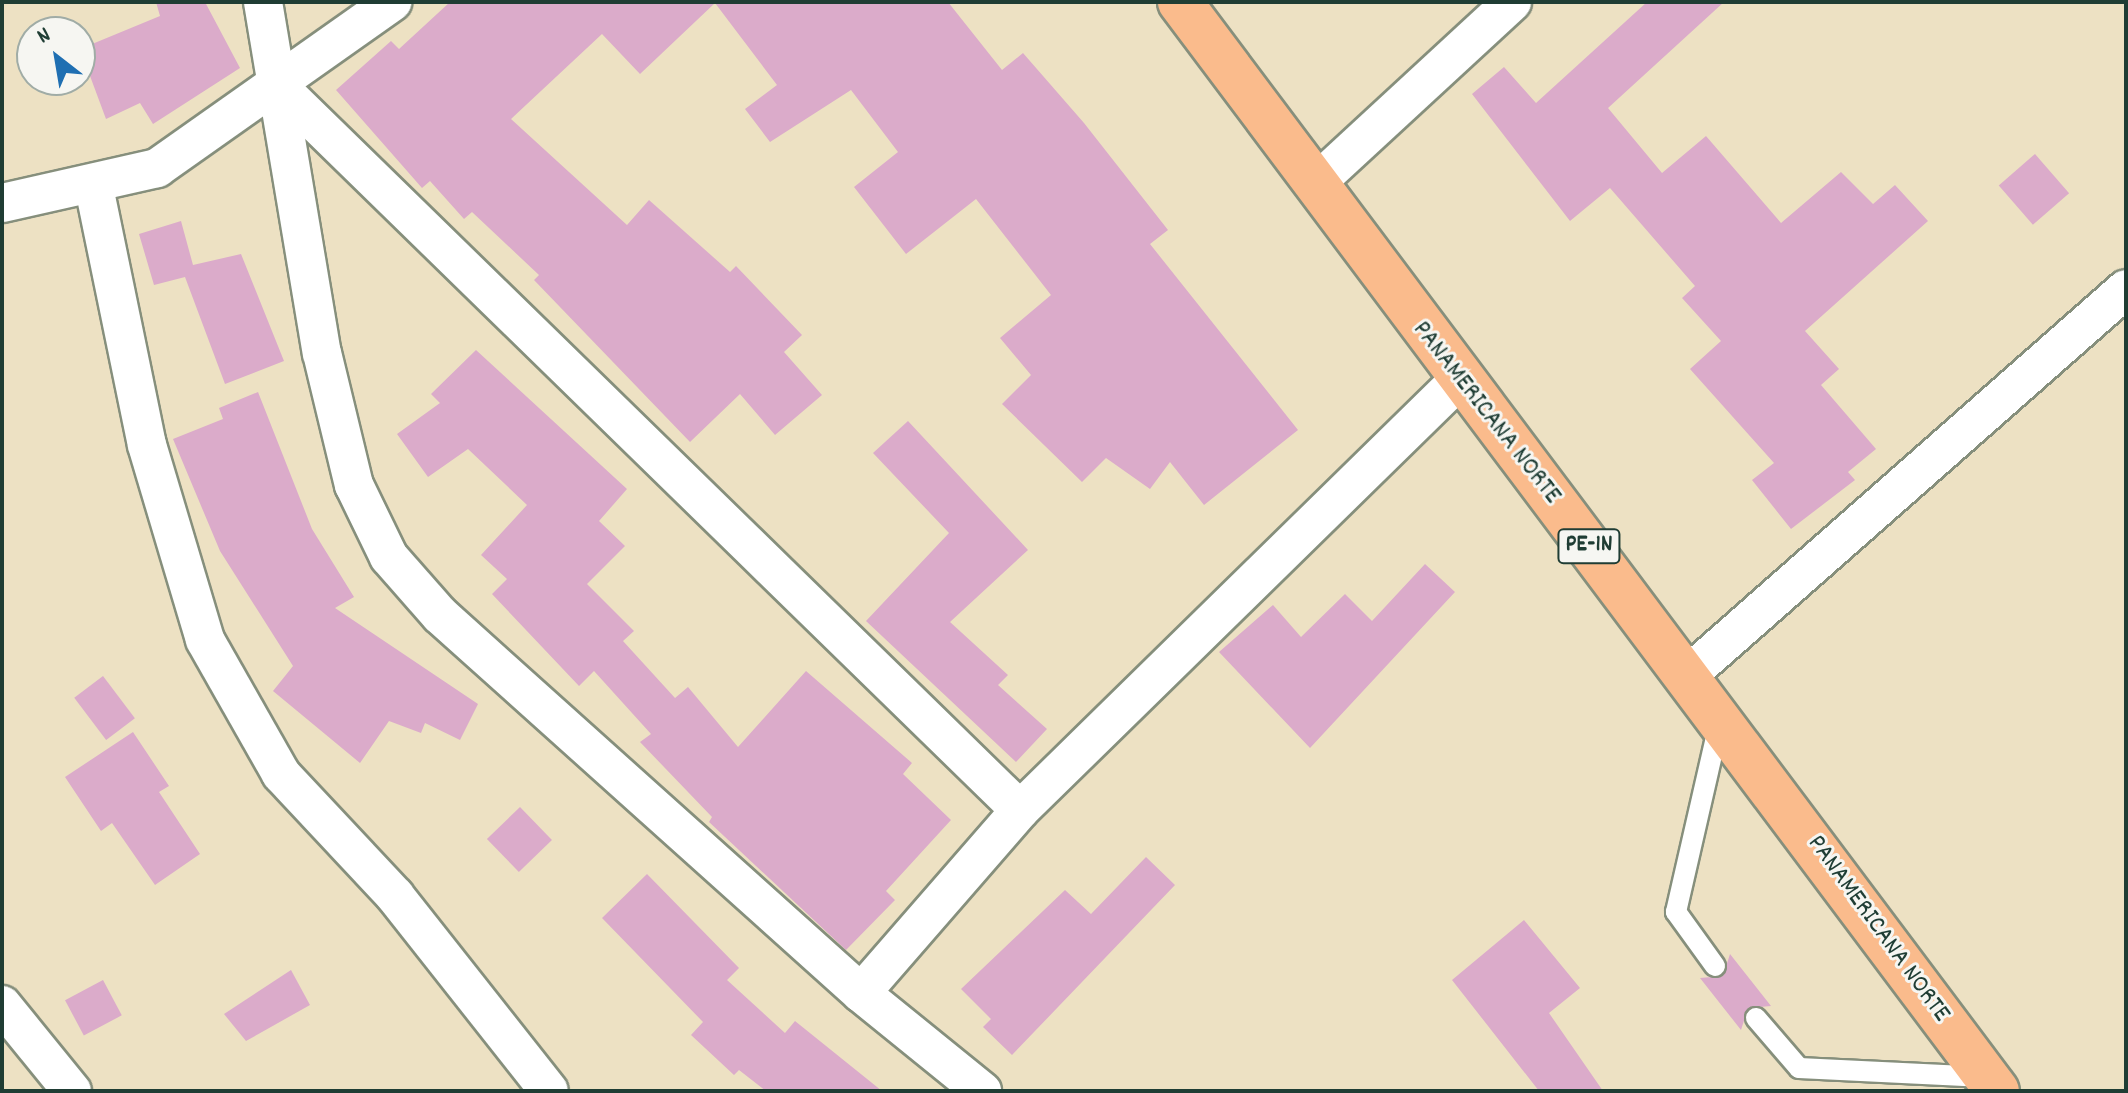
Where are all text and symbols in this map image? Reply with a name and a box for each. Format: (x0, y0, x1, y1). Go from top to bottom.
north arrow (16, 16, 96, 96)
text: N (32, 21, 57, 53)
street label: PANAMERICANA NORTE (1405, 315, 1567, 511)
road number: PE-1N (1557, 526, 1621, 566)
street label: PANAMERICANA NORTE (1800, 829, 1956, 1029)

